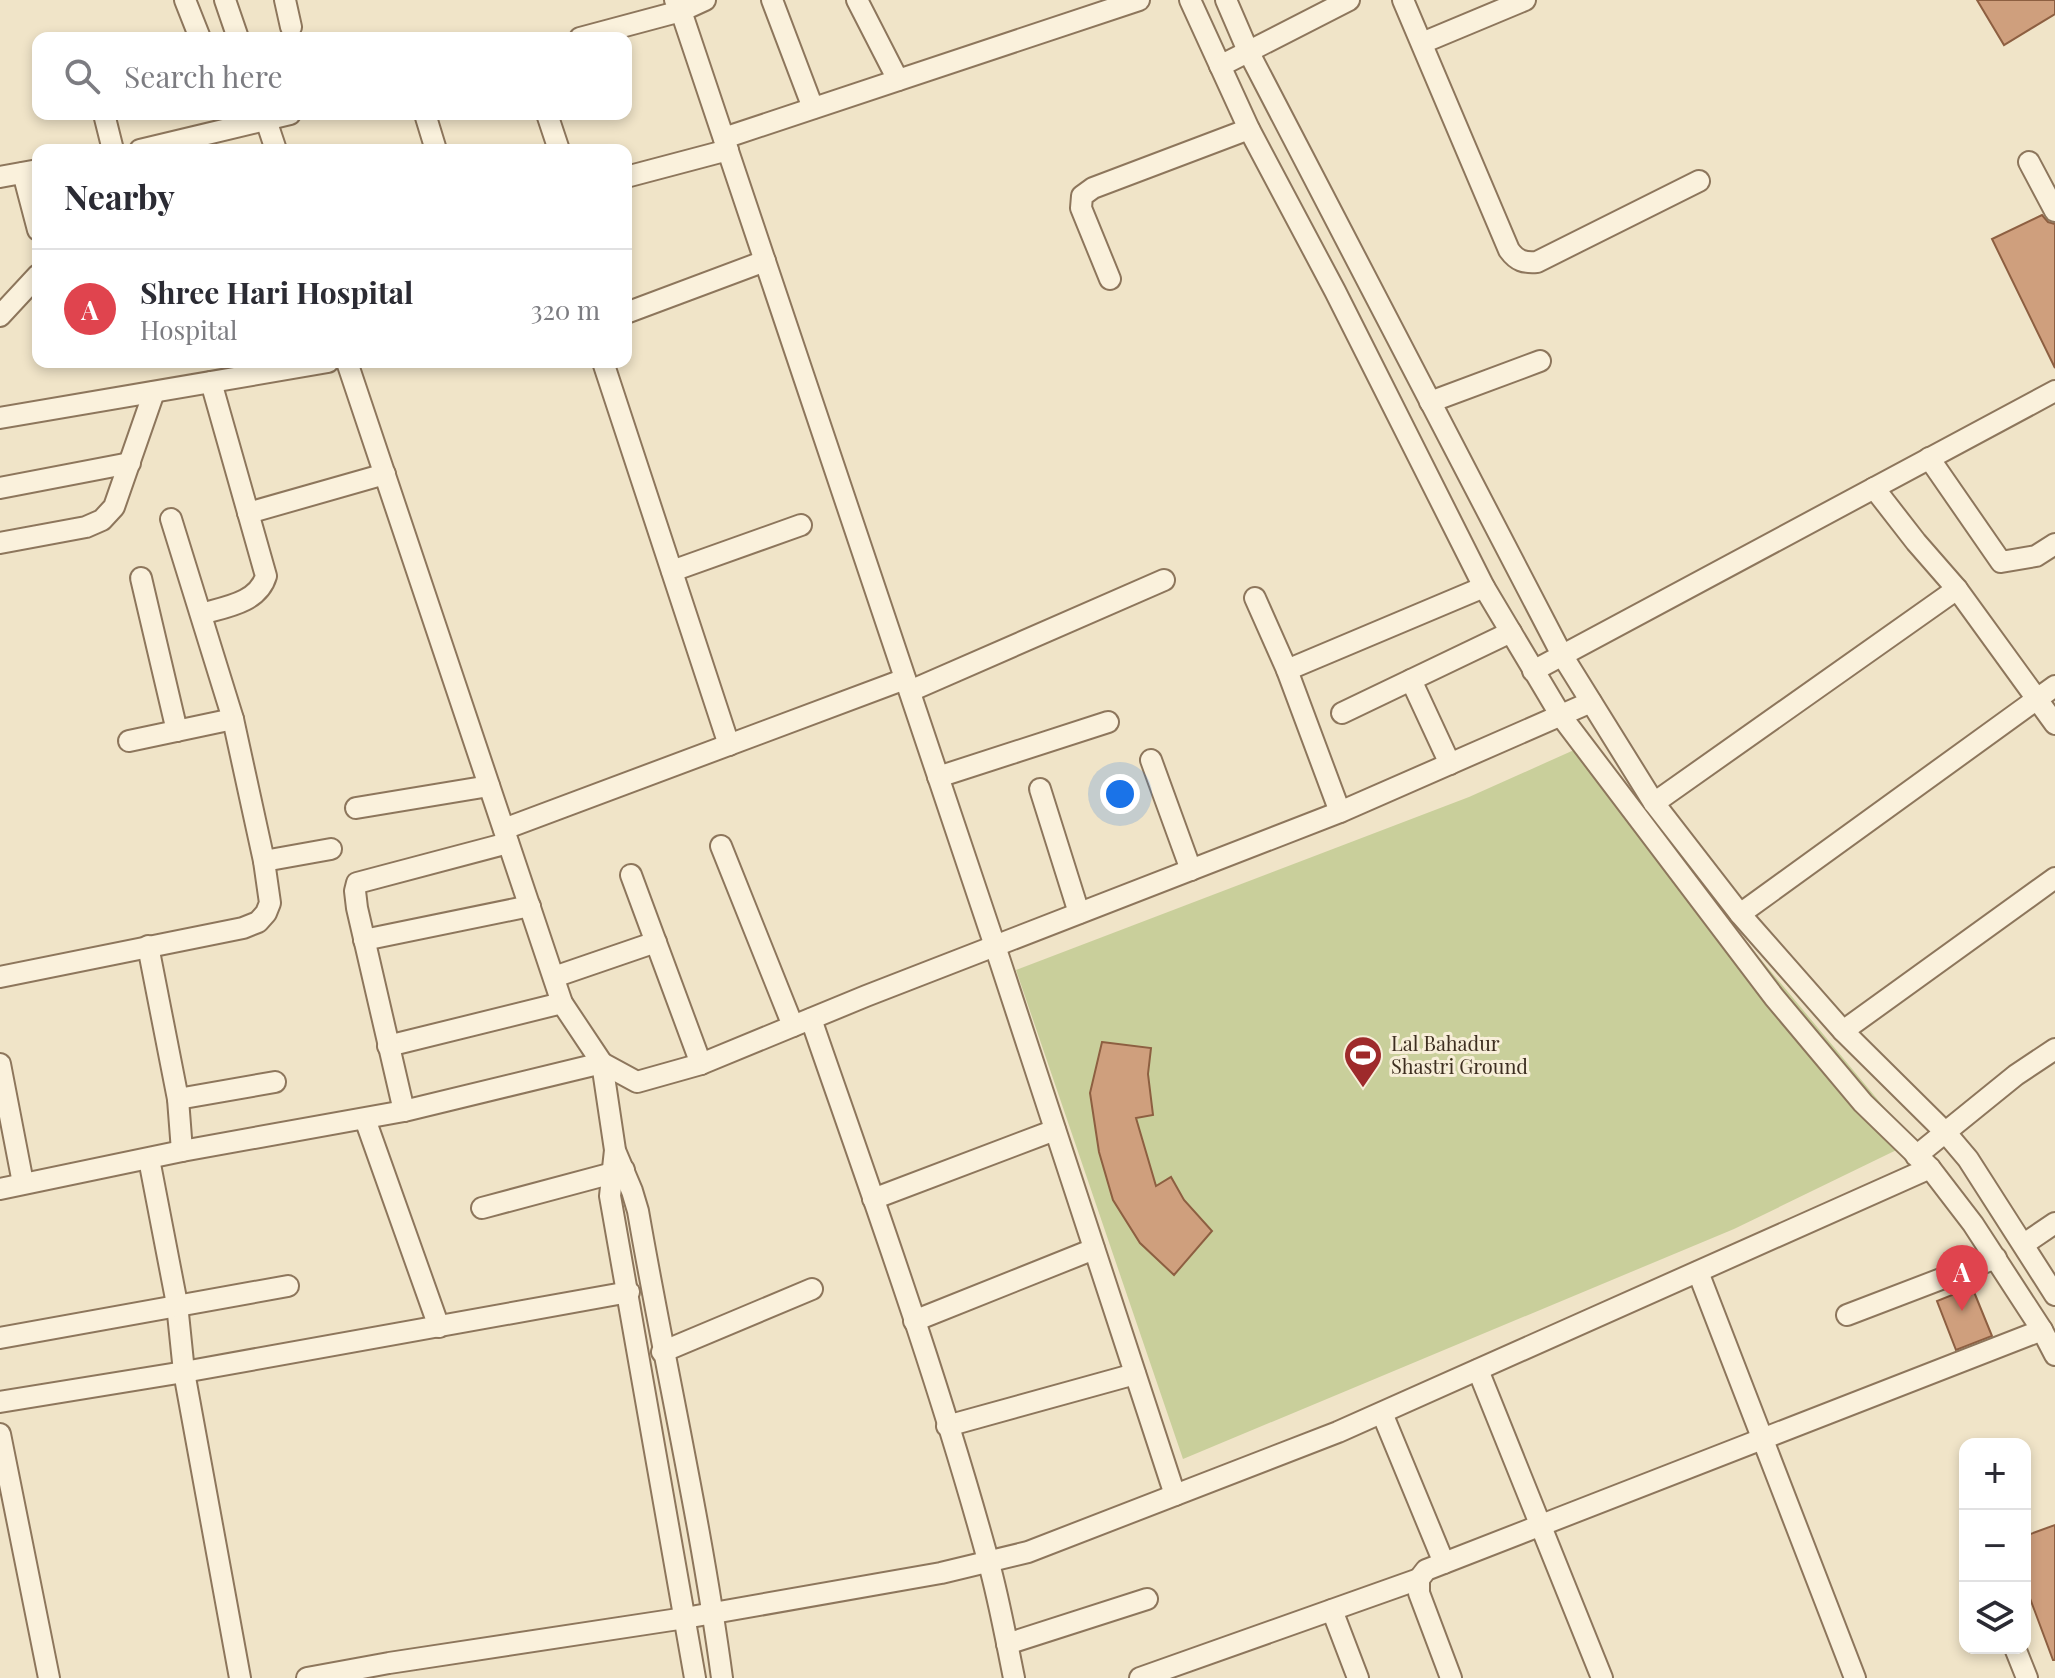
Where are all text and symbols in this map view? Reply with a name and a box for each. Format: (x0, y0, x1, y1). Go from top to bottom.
search box (32, 32, 632, 120)
icon: search (60, 54, 104, 98)
text: Search here (124, 56, 283, 96)
text: Nearby (64, 173, 175, 219)
text: Shree Hari Hospital (140, 272, 413, 312)
text: A (81, 292, 99, 327)
text: 320 m (531, 292, 600, 327)
text: Hospital (140, 312, 237, 347)
your location (1100, 774, 1140, 814)
place label: Lal Bahadur Shastri Ground (1391, 1029, 1528, 1079)
sports icon: Lal Bahadur Shastri Ground (1342, 1034, 1384, 1089)
pin: A (1936, 1245, 1988, 1311)
map controls (1959, 1438, 2031, 1654)
button: + (1959, 1438, 2031, 1510)
button: − (1959, 1510, 2031, 1582)
button: layers (1959, 1582, 2031, 1654)

